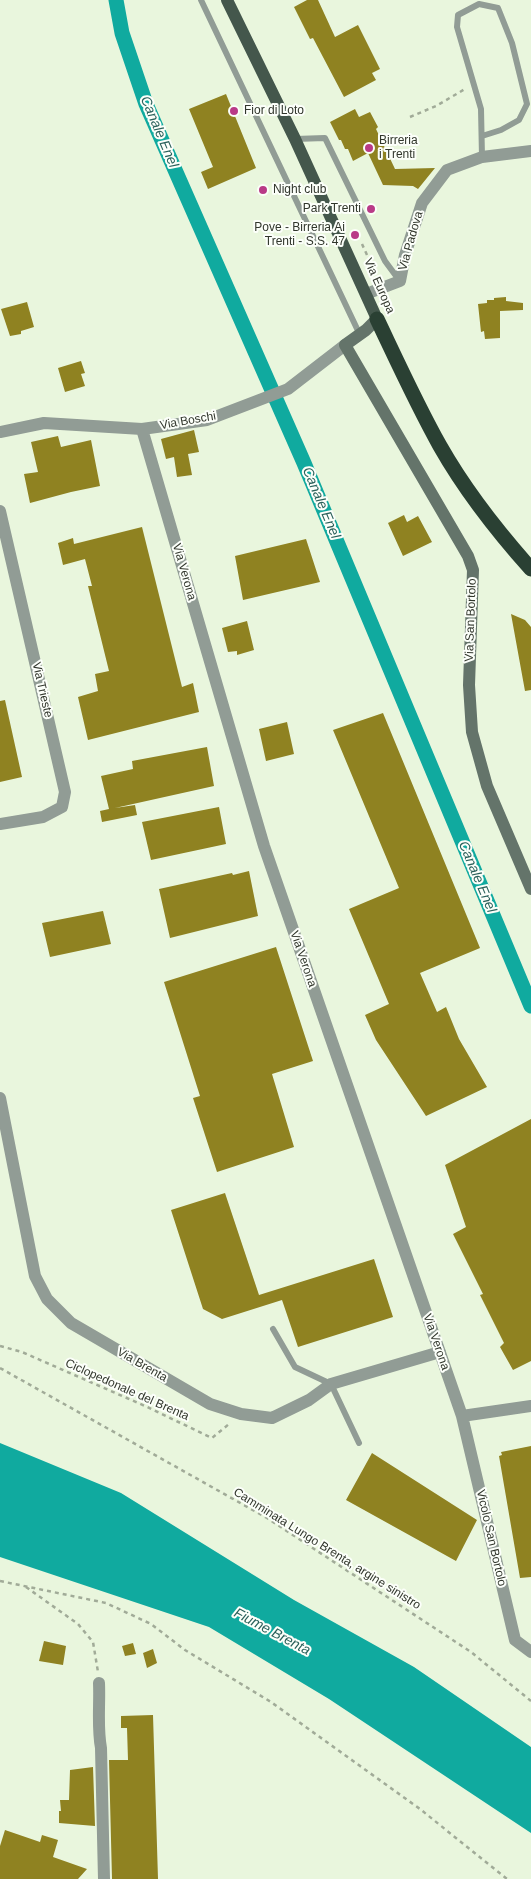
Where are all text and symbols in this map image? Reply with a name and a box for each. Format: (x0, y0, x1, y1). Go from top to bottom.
water label: Canale Enel (136, 94, 182, 170)
place label: Fior di Loto (244, 104, 304, 118)
marker: Fior di Loto (228, 105, 240, 117)
place label: Birreria i Trenti (379, 134, 418, 162)
marker: Birreria i Trenti (363, 142, 375, 154)
place label: Night club (273, 183, 326, 197)
marker: Night club (257, 184, 269, 196)
place label: Park Trenti (303, 202, 361, 216)
marker: Park Trenti (365, 203, 377, 215)
street label: Via Padova (396, 210, 426, 272)
place label: Pove - Birreria Ai Trenti - S.S. 47 (254, 221, 345, 249)
marker: Pove - Birreria Ai Trenti - S.S. 47 (349, 229, 361, 241)
street label: Via Europa (360, 256, 398, 316)
street label: Via Boschi (159, 409, 217, 433)
water label: Canale Enel (298, 465, 344, 541)
street label: Via Verona (169, 542, 199, 602)
street label: Via San Bortolo (462, 578, 480, 662)
street label: Via Trieste (29, 661, 55, 719)
water label: Canale Enel (454, 839, 500, 915)
street label: Via Verona (287, 929, 319, 989)
street label: Via Verona (420, 1312, 452, 1372)
street label: Via Brenta (114, 1345, 170, 1385)
street label: Ciclopedonale del Brenta (63, 1356, 191, 1424)
street label: Camminata Lungo Brenta, argine sinistro (231, 1485, 423, 1613)
street label: Vicolo San Bortolo (473, 1488, 509, 1588)
water label: Fiume Brenta (231, 1605, 313, 1659)

